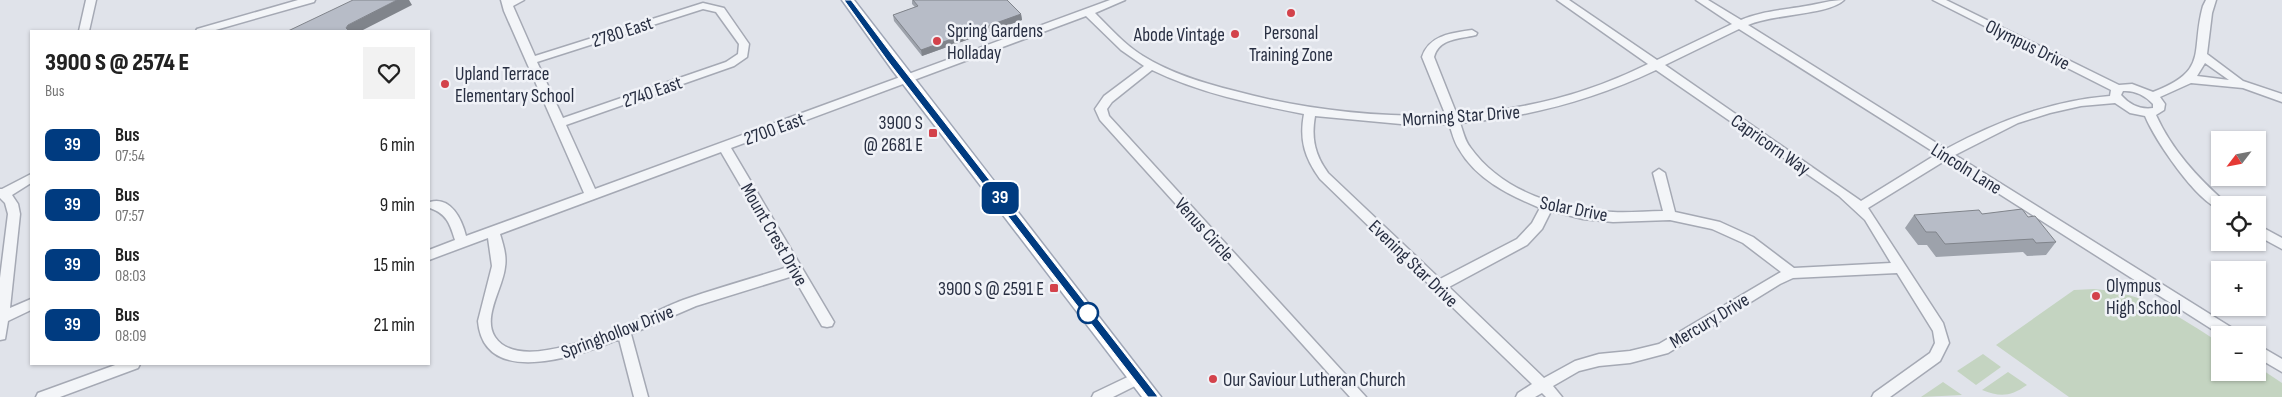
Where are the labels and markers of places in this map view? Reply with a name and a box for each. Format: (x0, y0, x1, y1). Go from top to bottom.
marker: Personal Training Zone (1285, 7, 1297, 19)
place label: Spring Gardens Holladay (947, 20, 1043, 65)
place label: Personal Training Zone (1249, 22, 1333, 67)
place label: Abode Vintage (1133, 24, 1225, 47)
marker: Abode Vintage (1229, 28, 1241, 40)
marker: Spring Gardens Holladay (931, 35, 943, 47)
place label: Upland Terrace Elementary School (455, 63, 574, 108)
marker: Upland Terrace Elementary School (439, 78, 451, 90)
place label: 3900 S @ 2681 E (864, 112, 923, 157)
marker: 3900 S @ 2681 E (927, 127, 939, 139)
place label: Olympus High School (2106, 275, 2181, 320)
place label: 3900 S @ 2591 E (938, 278, 1044, 301)
marker: 3900 S @ 2591 E (1048, 282, 1060, 294)
marker: Olympus High School (2090, 290, 2102, 302)
unlabelled marker (1077, 302, 1099, 324)
place label: Our Saviour Lutheran Church (1223, 369, 1406, 392)
marker: Our Saviour Lutheran Church (1207, 373, 1219, 385)

